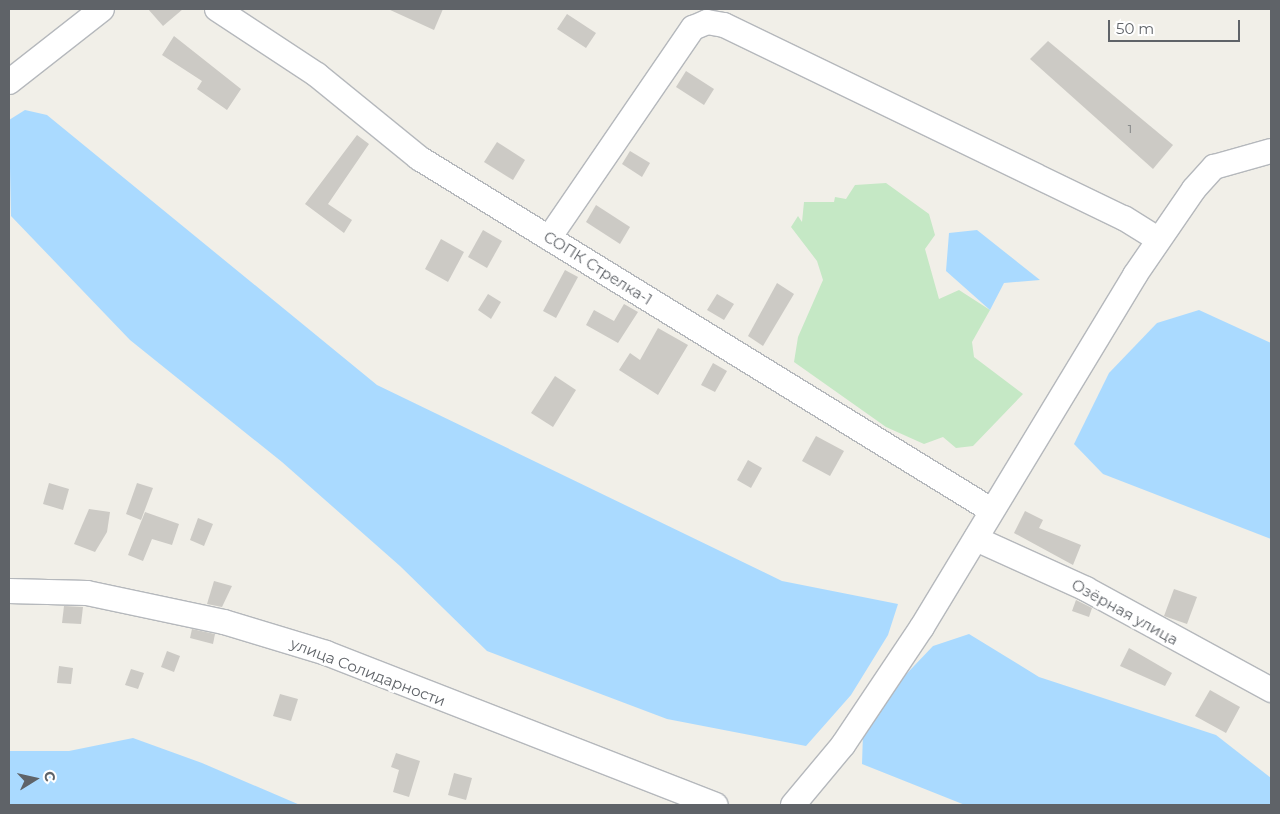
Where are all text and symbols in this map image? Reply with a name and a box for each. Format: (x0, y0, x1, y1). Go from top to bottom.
scale bar (1110, 10, 1242, 42)
text: 50 m (1116, 19, 1154, 38)
house number: 1 (1128, 122, 1132, 136)
street label: СОПК Стрелка-1 (540, 227, 656, 309)
street label: Озёрная улица (1069, 575, 1181, 649)
street label: улица Солидарности (288, 634, 448, 710)
north arrow (10, 754, 60, 804)
text: С (40, 770, 60, 783)

